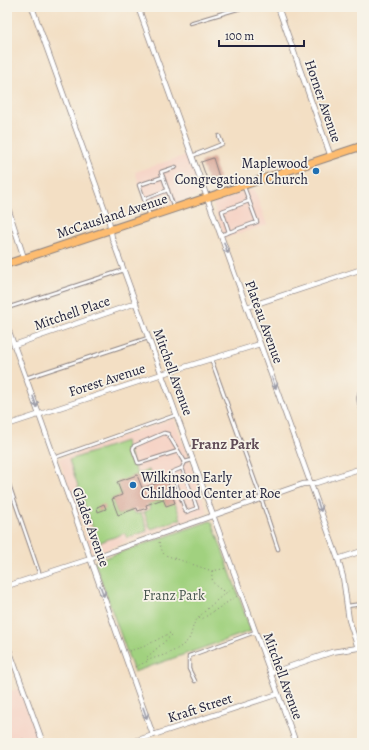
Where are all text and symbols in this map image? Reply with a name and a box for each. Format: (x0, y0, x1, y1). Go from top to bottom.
scale bar (219, 22, 304, 48)
text: 100 m (225, 28, 254, 44)
street label: Horner Avenue (300, 57, 346, 145)
place label: Maplewood Congregational Church (175, 154, 309, 189)
marker: Maplewood Congregational Church (311, 166, 321, 176)
street label: McCausland Avenue (54, 189, 170, 243)
one-way arrow (222, 242, 230, 254)
street label: Plateau Avenue (240, 278, 288, 366)
street label: Mitchell Place (31, 291, 113, 335)
street label: Mitchell Avenue (148, 326, 198, 418)
street label: Forest Avenue (66, 359, 148, 401)
one-way arrow (271, 377, 279, 389)
one-way arrow (31, 396, 39, 408)
district label: Franz Park (191, 434, 259, 454)
place label: Wilkinson Early Childhood Center at Roe (140, 468, 281, 503)
marker: Wilkinson Early Childhood Center at Roe (128, 480, 138, 490)
street label: Glades Avenue (68, 485, 114, 569)
one-way arrow (315, 499, 323, 511)
one-way arrow (98, 584, 106, 596)
park label: Franz Park (143, 586, 205, 605)
street label: Mitchell Avenue (258, 630, 308, 722)
street label: Kraft Street (165, 689, 235, 727)
one-way arrow (142, 707, 149, 720)

